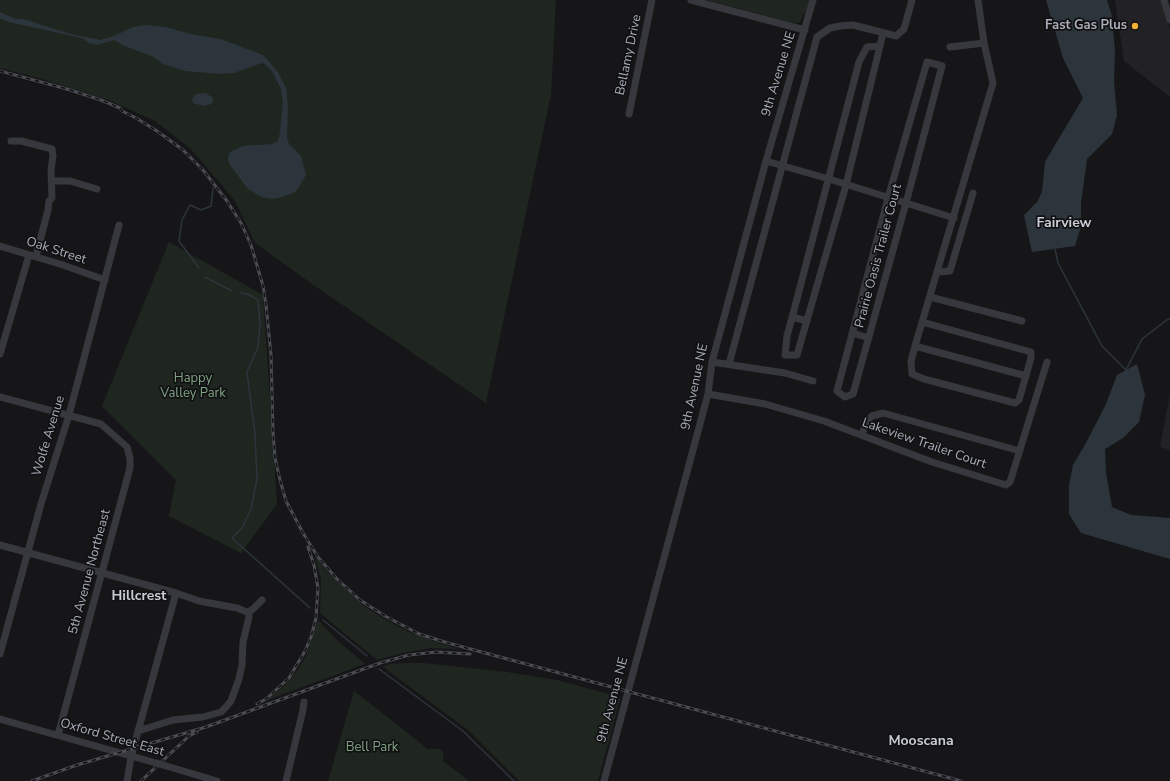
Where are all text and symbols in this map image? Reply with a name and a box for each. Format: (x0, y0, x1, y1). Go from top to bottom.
street label: Bellamy Drive (613, 13, 645, 97)
place label: Fast Gas Plus (1045, 18, 1127, 34)
marker: Fast Gas Plus (1130, 21, 1140, 31)
street label: 9th Avenue NE (759, 30, 799, 118)
street label: Prairie Oasis Trailer Court (852, 182, 906, 330)
district label: Fairview (1036, 216, 1092, 232)
street label: Oak Street (24, 234, 88, 268)
street label: 9th Avenue NE (678, 342, 712, 432)
park label: Happy Valley Park (160, 371, 226, 402)
street label: Wolfe Avenue (29, 394, 69, 478)
street label: Lakeview Trailer Court (860, 415, 988, 473)
street label: 5th Avenue Northeast (66, 508, 114, 636)
district label: Hillcrest (112, 589, 166, 605)
street label: 9th Avenue NE (594, 656, 632, 744)
street label: Oxford Street East (58, 716, 166, 760)
district label: Mooscana (888, 734, 954, 750)
park label: Bell Park (346, 740, 398, 756)

